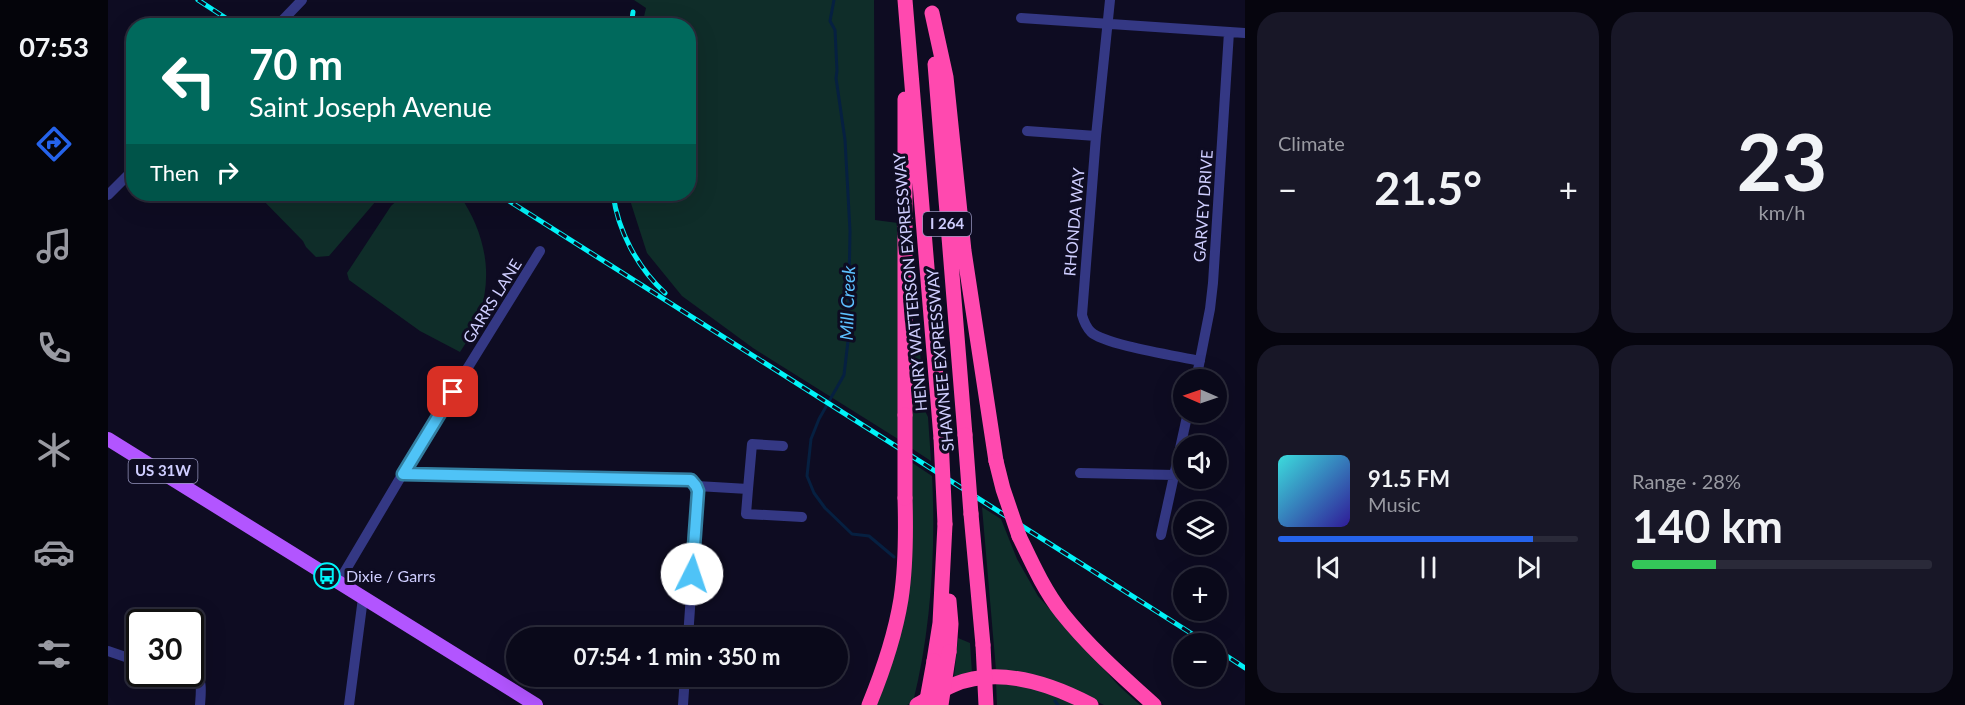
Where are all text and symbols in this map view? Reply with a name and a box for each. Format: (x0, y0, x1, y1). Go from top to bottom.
text: 07:53 (19, 30, 89, 63)
text: 70 m (249, 39, 343, 89)
icon: left (150, 42, 228, 120)
text: Saint Joseph Avenue (249, 90, 492, 123)
text: 23 (1737, 114, 1827, 208)
icon: directions (33, 123, 75, 165)
text: Climate (1278, 131, 1345, 155)
street label: GARVEY DRIVE (1189, 149, 1216, 263)
street label: HENRY WATTERSON EXPRESSWAY (889, 152, 930, 412)
icon: right (211, 156, 244, 189)
text: Then (150, 159, 199, 186)
text: 21.5° (1374, 161, 1482, 215)
street label: RHONDA WAY (1059, 167, 1088, 277)
text: − (1278, 169, 1297, 209)
text: + (1559, 169, 1578, 209)
text: km/h (1759, 200, 1805, 224)
road number: I 264 (923, 212, 971, 236)
icon: music (33, 225, 75, 267)
street label: GARRS LANE (458, 255, 525, 346)
water label: Mill Creek (835, 265, 859, 341)
street label: SHAWNEE EXPRESSWAY (922, 268, 957, 452)
icon: phone (33, 327, 75, 369)
pin (427, 366, 478, 417)
north arrow (1173, 369, 1227, 423)
map controls (1173, 369, 1227, 687)
icon: arrive (436, 375, 469, 408)
icon: climate (33, 429, 75, 471)
button: sound (1173, 435, 1227, 489)
road number: US 31W (128, 459, 198, 483)
text: 91.5 FM (1368, 465, 1450, 492)
text: Range · 28% (1632, 469, 1741, 493)
text: Music (1368, 492, 1421, 516)
text: 140 km (1632, 499, 1783, 553)
button: layers (1173, 501, 1227, 555)
icon: car (33, 531, 75, 573)
position arrow (660, 542, 724, 606)
icon: previous (1312, 551, 1345, 584)
icon: pause (1412, 551, 1445, 584)
icon: next (1512, 551, 1545, 584)
bus stop icon: Dixie / Garrs (312, 561, 342, 591)
place label: Dixie / Garrs (346, 566, 436, 585)
button: + (1173, 567, 1227, 621)
speed limit sign: 30 (126, 609, 204, 687)
icon: filters (33, 633, 75, 675)
button: − (1173, 633, 1227, 687)
text: 07:54 · 1 min · 350 m (574, 643, 780, 670)

